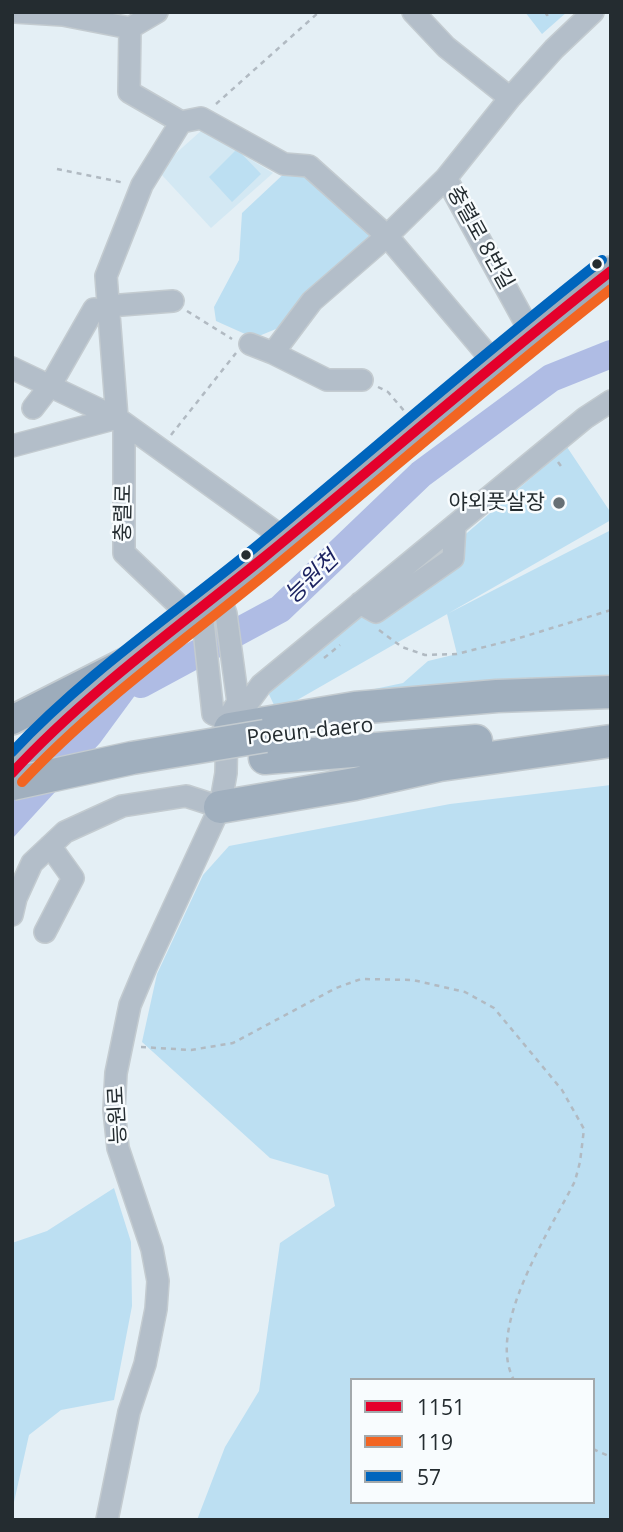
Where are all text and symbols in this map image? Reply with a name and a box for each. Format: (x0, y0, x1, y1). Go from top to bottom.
street label: 충렬로 8번길 (441, 182, 519, 294)
unlabelled marker (590, 257, 604, 271)
street label: 충렬로 (111, 484, 137, 542)
place label: 야외풋살장 (448, 490, 545, 516)
marker: 야외풋살장 (551, 495, 567, 511)
water label: 능원천 (280, 546, 344, 610)
unlabelled marker (239, 548, 253, 562)
street label: Poeun-daero (245, 713, 375, 751)
street label: 능원로 (104, 1085, 132, 1145)
legend (350, 1378, 595, 1504)
text: 1151 (417, 1393, 465, 1421)
text: 119 (417, 1428, 453, 1456)
text: 57 (417, 1463, 441, 1491)

